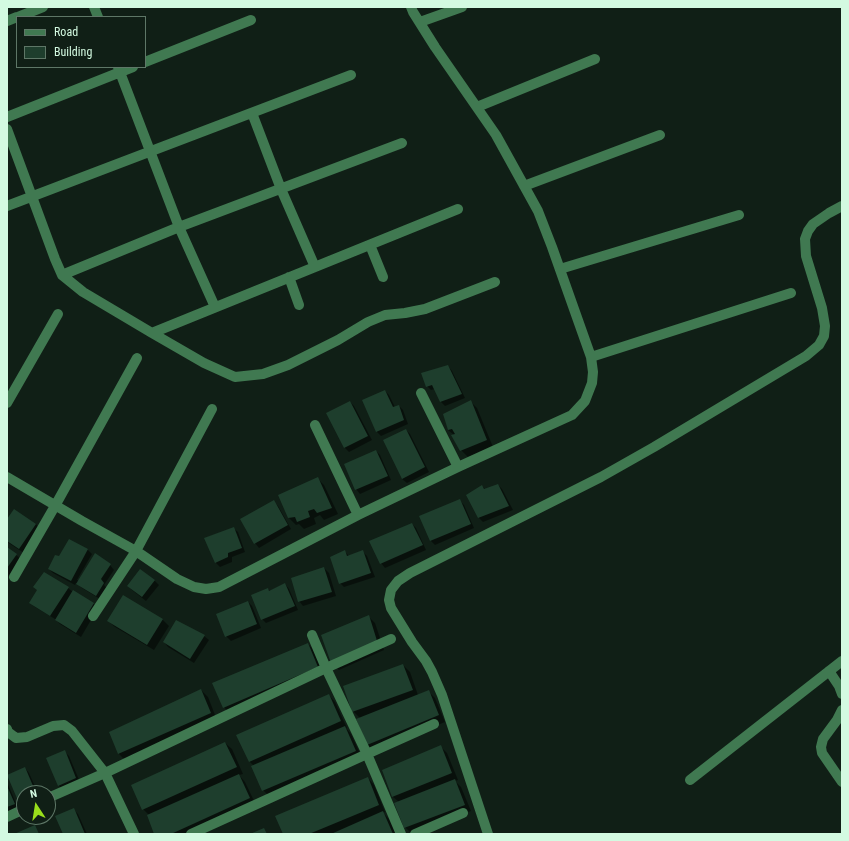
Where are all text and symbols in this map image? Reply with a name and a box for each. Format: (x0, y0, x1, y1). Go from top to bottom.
legend (16, 16, 146, 68)
text: Road (54, 25, 78, 39)
text: Building (54, 45, 92, 59)
north arrow (16, 785, 56, 825)
text: N (29, 787, 38, 801)

